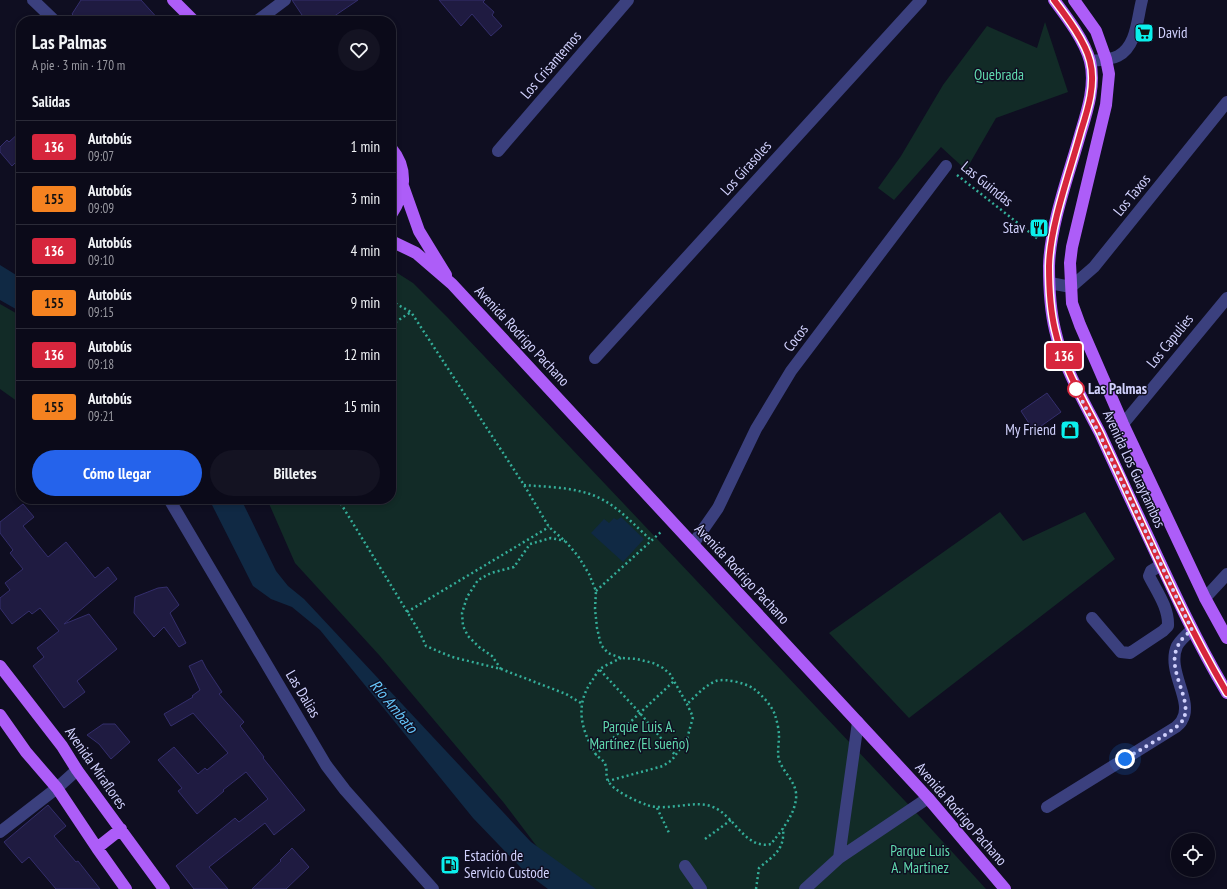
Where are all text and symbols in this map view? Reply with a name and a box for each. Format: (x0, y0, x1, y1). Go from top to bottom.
supermarket icon: David (1133, 22, 1155, 44)
place label: David (1158, 23, 1187, 42)
street label: Los Crisantemos (516, 27, 585, 102)
button: heart (338, 29, 380, 71)
text: Las Palmas (32, 30, 107, 54)
text: A pie · 3 min · 170 m (32, 57, 125, 74)
park label: Quebrada (974, 65, 1024, 84)
text: Salidas (32, 92, 70, 111)
text: Autobús (88, 129, 132, 148)
street label: Los Girasoles (716, 136, 775, 199)
text: 1 min (350, 137, 380, 156)
text: 136 (44, 138, 64, 156)
text: 09:07 (88, 148, 114, 165)
street label: Las Guindas (957, 157, 1017, 210)
street label: Los Taxos (1109, 170, 1154, 220)
text: Autobús (88, 181, 132, 200)
text: 3 min (350, 189, 380, 208)
text: 155 (44, 190, 64, 208)
text: 09:09 (88, 200, 114, 217)
restaurant icon: Stav (1028, 217, 1050, 239)
place label: Stav (1003, 218, 1025, 237)
text: Autobús (88, 233, 132, 252)
text: 4 min (350, 241, 380, 260)
text: 136 (44, 242, 64, 260)
text: 09:10 (88, 252, 114, 269)
street label: Avenida Rodrigo Pachano (471, 281, 574, 390)
text: Autobús (88, 285, 132, 304)
text: 9 min (350, 293, 380, 312)
text: 155 (44, 294, 64, 312)
text: 09:15 (88, 304, 114, 321)
street label: Los Capulies (1142, 310, 1197, 372)
street label: Cocos (779, 320, 812, 355)
text: Autobús (88, 337, 132, 356)
line badge: 136 (1041, 343, 1087, 369)
text: 12 min (344, 345, 380, 364)
text: 136 (44, 346, 64, 364)
text: 136 (1054, 347, 1074, 365)
text: 09:18 (88, 356, 114, 373)
place label: Las Palmas (1088, 379, 1147, 398)
marker: Las Palmas (1067, 380, 1085, 398)
text: Autobús (88, 389, 132, 408)
text: 15 min (344, 397, 380, 416)
text: 155 (44, 398, 64, 416)
street label: Avenida Los Guaytambos (1099, 407, 1170, 531)
text: 09:21 (88, 408, 114, 425)
shop icon: My Friend (1059, 419, 1081, 441)
place label: My Friend (1005, 420, 1056, 439)
button: Cómo llegar (32, 450, 202, 496)
button: Billetes (210, 450, 380, 496)
street label: Avenida Rodrigo Pachano (691, 519, 794, 628)
street label: Las Dalias (282, 667, 325, 721)
water label: Río Ambato (366, 675, 423, 738)
park label: Parque Luis A. Martínez (El sueño) (589, 717, 689, 753)
street label: Avenida Miraflores (61, 723, 132, 812)
your location (1115, 749, 1135, 769)
street label: Avenida Rodrigo Pachano (911, 758, 1011, 869)
map controls (1171, 833, 1215, 877)
button: locate (1171, 833, 1215, 877)
park label: Parque Luis A. Martinez (890, 841, 950, 877)
place label: Estación de Servicio Custode (464, 846, 550, 882)
fuel station icon: Estación de Servicio Custode (439, 854, 461, 876)

